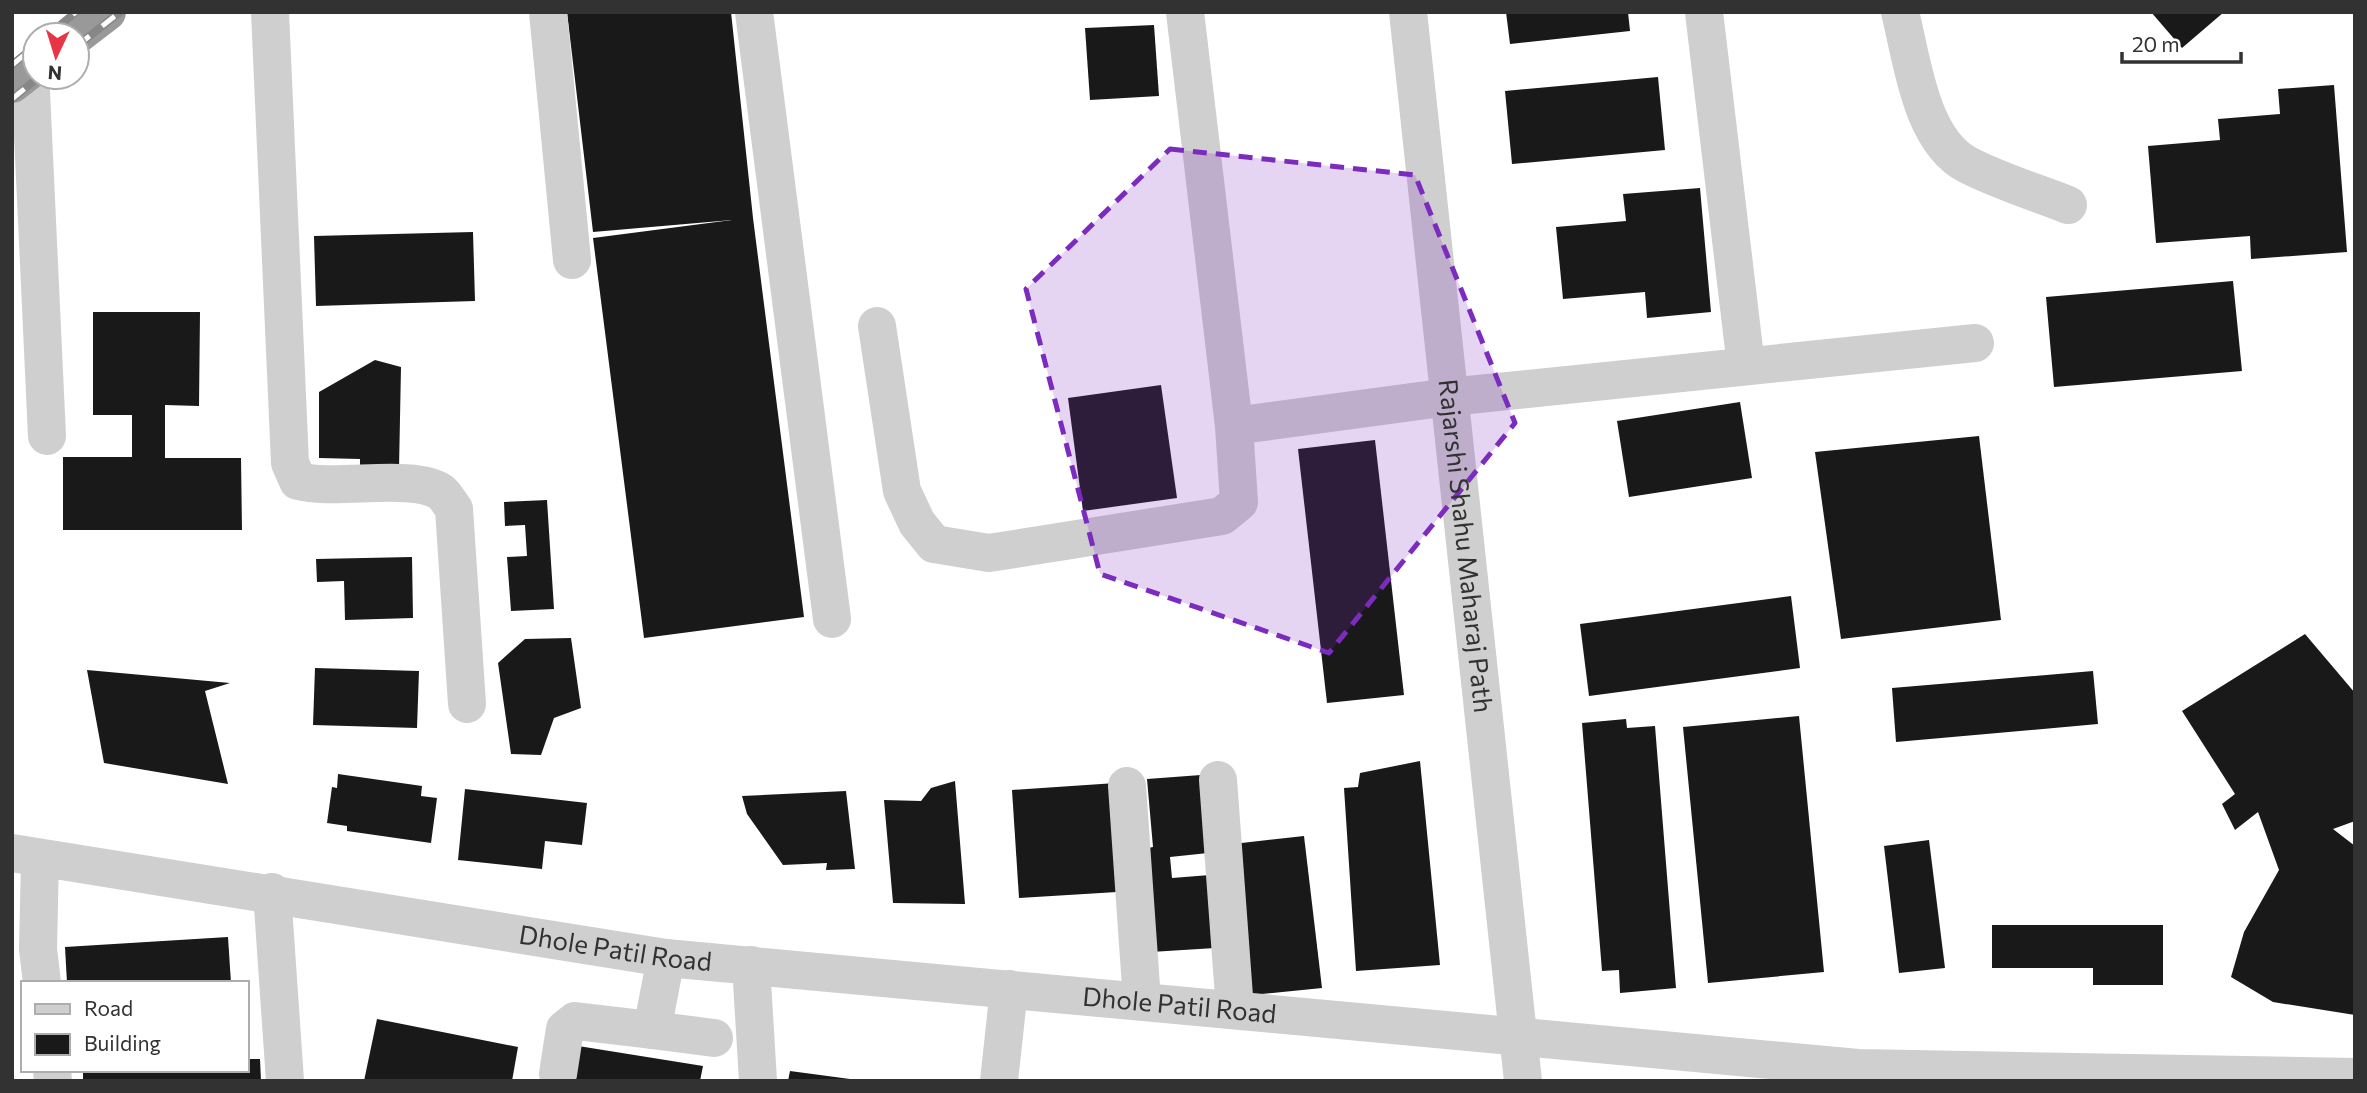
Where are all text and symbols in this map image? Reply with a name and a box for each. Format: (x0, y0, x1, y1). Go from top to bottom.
north arrow (21, 21, 91, 91)
scale bar (2122, 21, 2241, 65)
text: 20 m (2132, 31, 2180, 56)
text: N (47, 61, 63, 85)
street label: Rajarshi Shahu Maharaj Path (1434, 377, 1500, 714)
street label: Dhole Patil Road (517, 918, 713, 976)
street label: Dhole Patil Road (1081, 980, 1278, 1028)
legend (21, 981, 248, 1072)
text: Road (84, 995, 133, 1020)
text: Building (84, 1030, 161, 1055)

